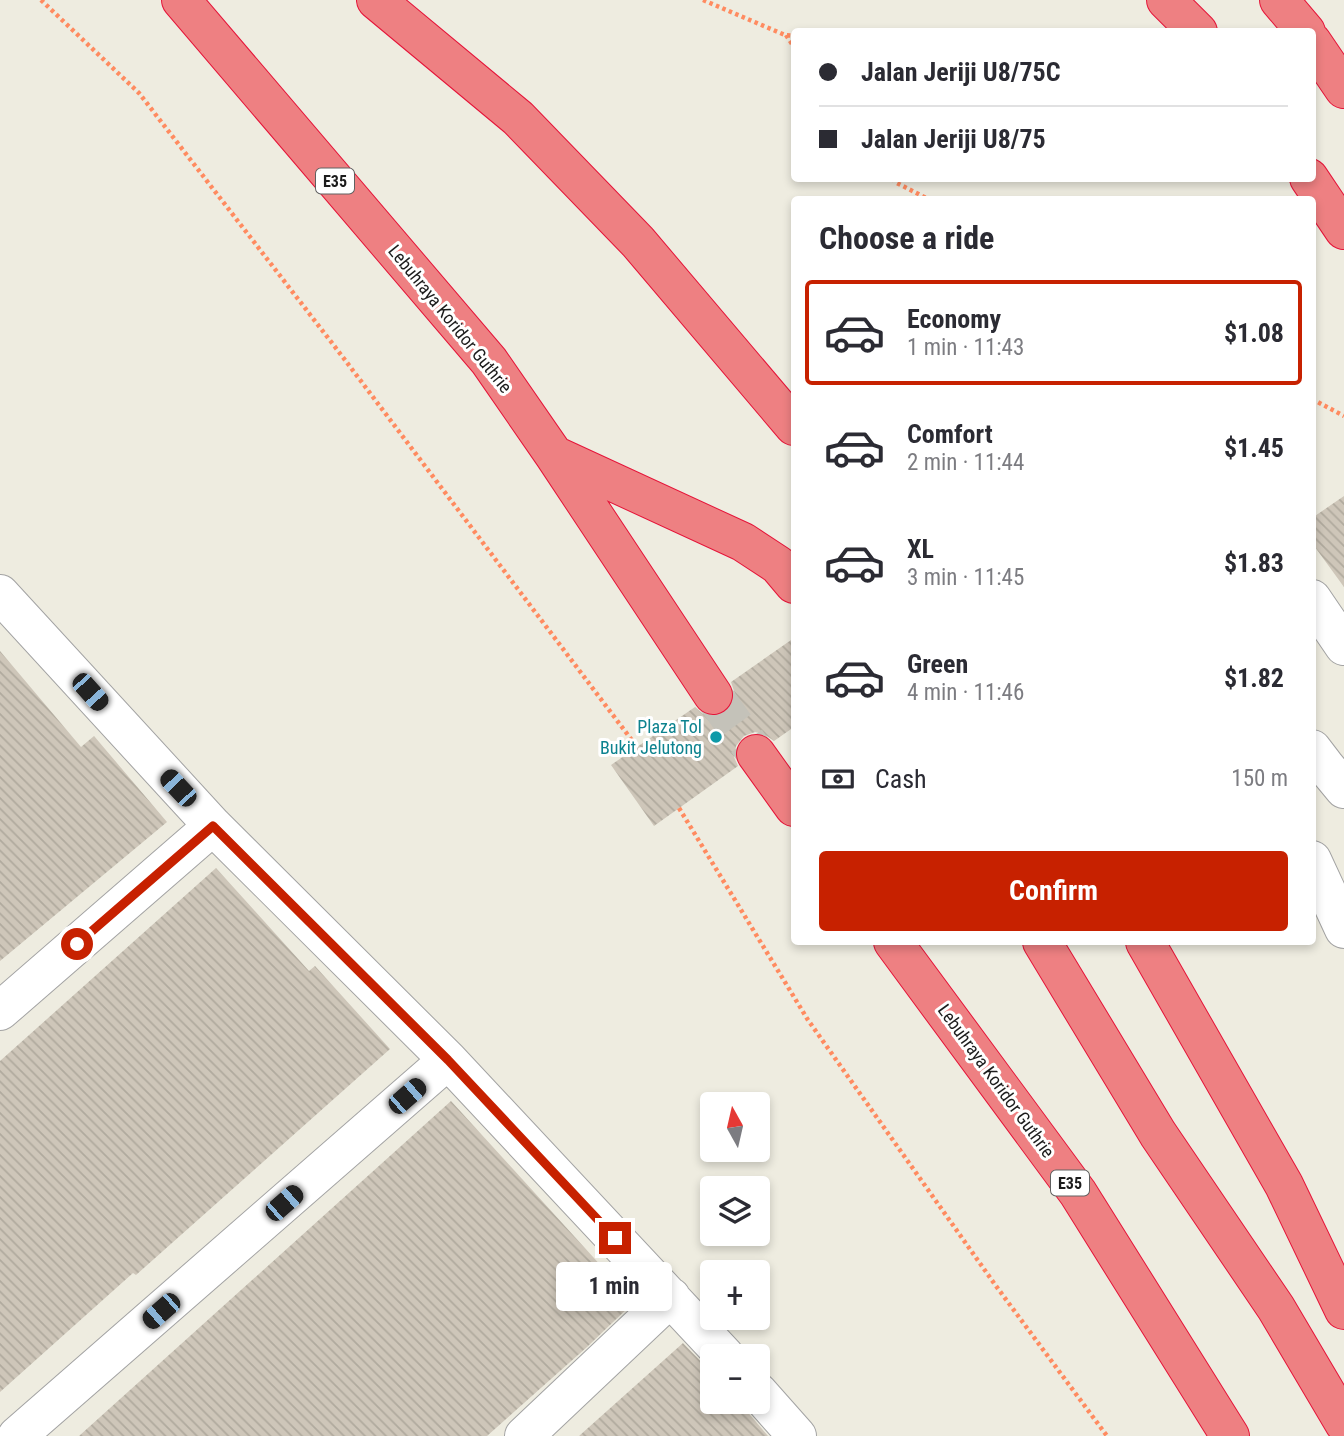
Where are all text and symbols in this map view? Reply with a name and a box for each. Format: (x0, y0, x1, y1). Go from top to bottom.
text: Jalan Jeriji U8/75C (861, 57, 1061, 87)
text: Jalan Jeriji U8/75 (861, 124, 1046, 154)
road number: E35 (316, 168, 354, 194)
text: Choose a ride (819, 219, 994, 257)
street label: Lebuhraya Koridor Guthrie (384, 240, 517, 397)
icon: car (823, 301, 886, 364)
text: Economy (907, 304, 1001, 334)
text: $1.08 (1224, 318, 1284, 348)
text: 1 min · 11:43 (907, 334, 1024, 361)
icon: car (823, 416, 886, 479)
text: Comfort (907, 419, 993, 449)
text: $1.45 (1224, 433, 1284, 463)
text: 2 min · 11:44 (907, 449, 1024, 476)
icon: car (823, 531, 886, 594)
text: XL (907, 534, 934, 564)
text: $1.83 (1224, 548, 1284, 578)
text: 3 min · 11:45 (907, 564, 1024, 591)
icon: car (823, 646, 886, 709)
text: Green (907, 649, 968, 679)
text: $1.82 (1224, 663, 1284, 693)
car (69, 669, 112, 715)
text: 4 min · 11:46 (907, 679, 1024, 706)
place label: Plaza Tol Bukit Jelutong (600, 716, 702, 758)
marker: Plaza Tol Bukit Jelutong (708, 729, 724, 745)
icon: cash (819, 760, 857, 798)
text: Cash (875, 764, 927, 794)
car (156, 765, 201, 811)
text: 150 m (1231, 765, 1288, 792)
button: Confirm (819, 851, 1288, 931)
route start (61, 928, 93, 960)
street label: Lebuhraya Koridor Guthrie (934, 1000, 1059, 1161)
car (385, 1074, 430, 1118)
north arrow (700, 1092, 770, 1162)
map controls (700, 1092, 770, 1414)
road number: E35 (1051, 1170, 1089, 1196)
button: layers (700, 1176, 770, 1246)
car (262, 1181, 307, 1225)
route end (599, 1222, 631, 1254)
button: + (700, 1260, 770, 1330)
callout: 1 min (557, 1262, 673, 1312)
text: 1 min (588, 1273, 640, 1300)
car (139, 1289, 184, 1333)
button: − (700, 1344, 770, 1414)

